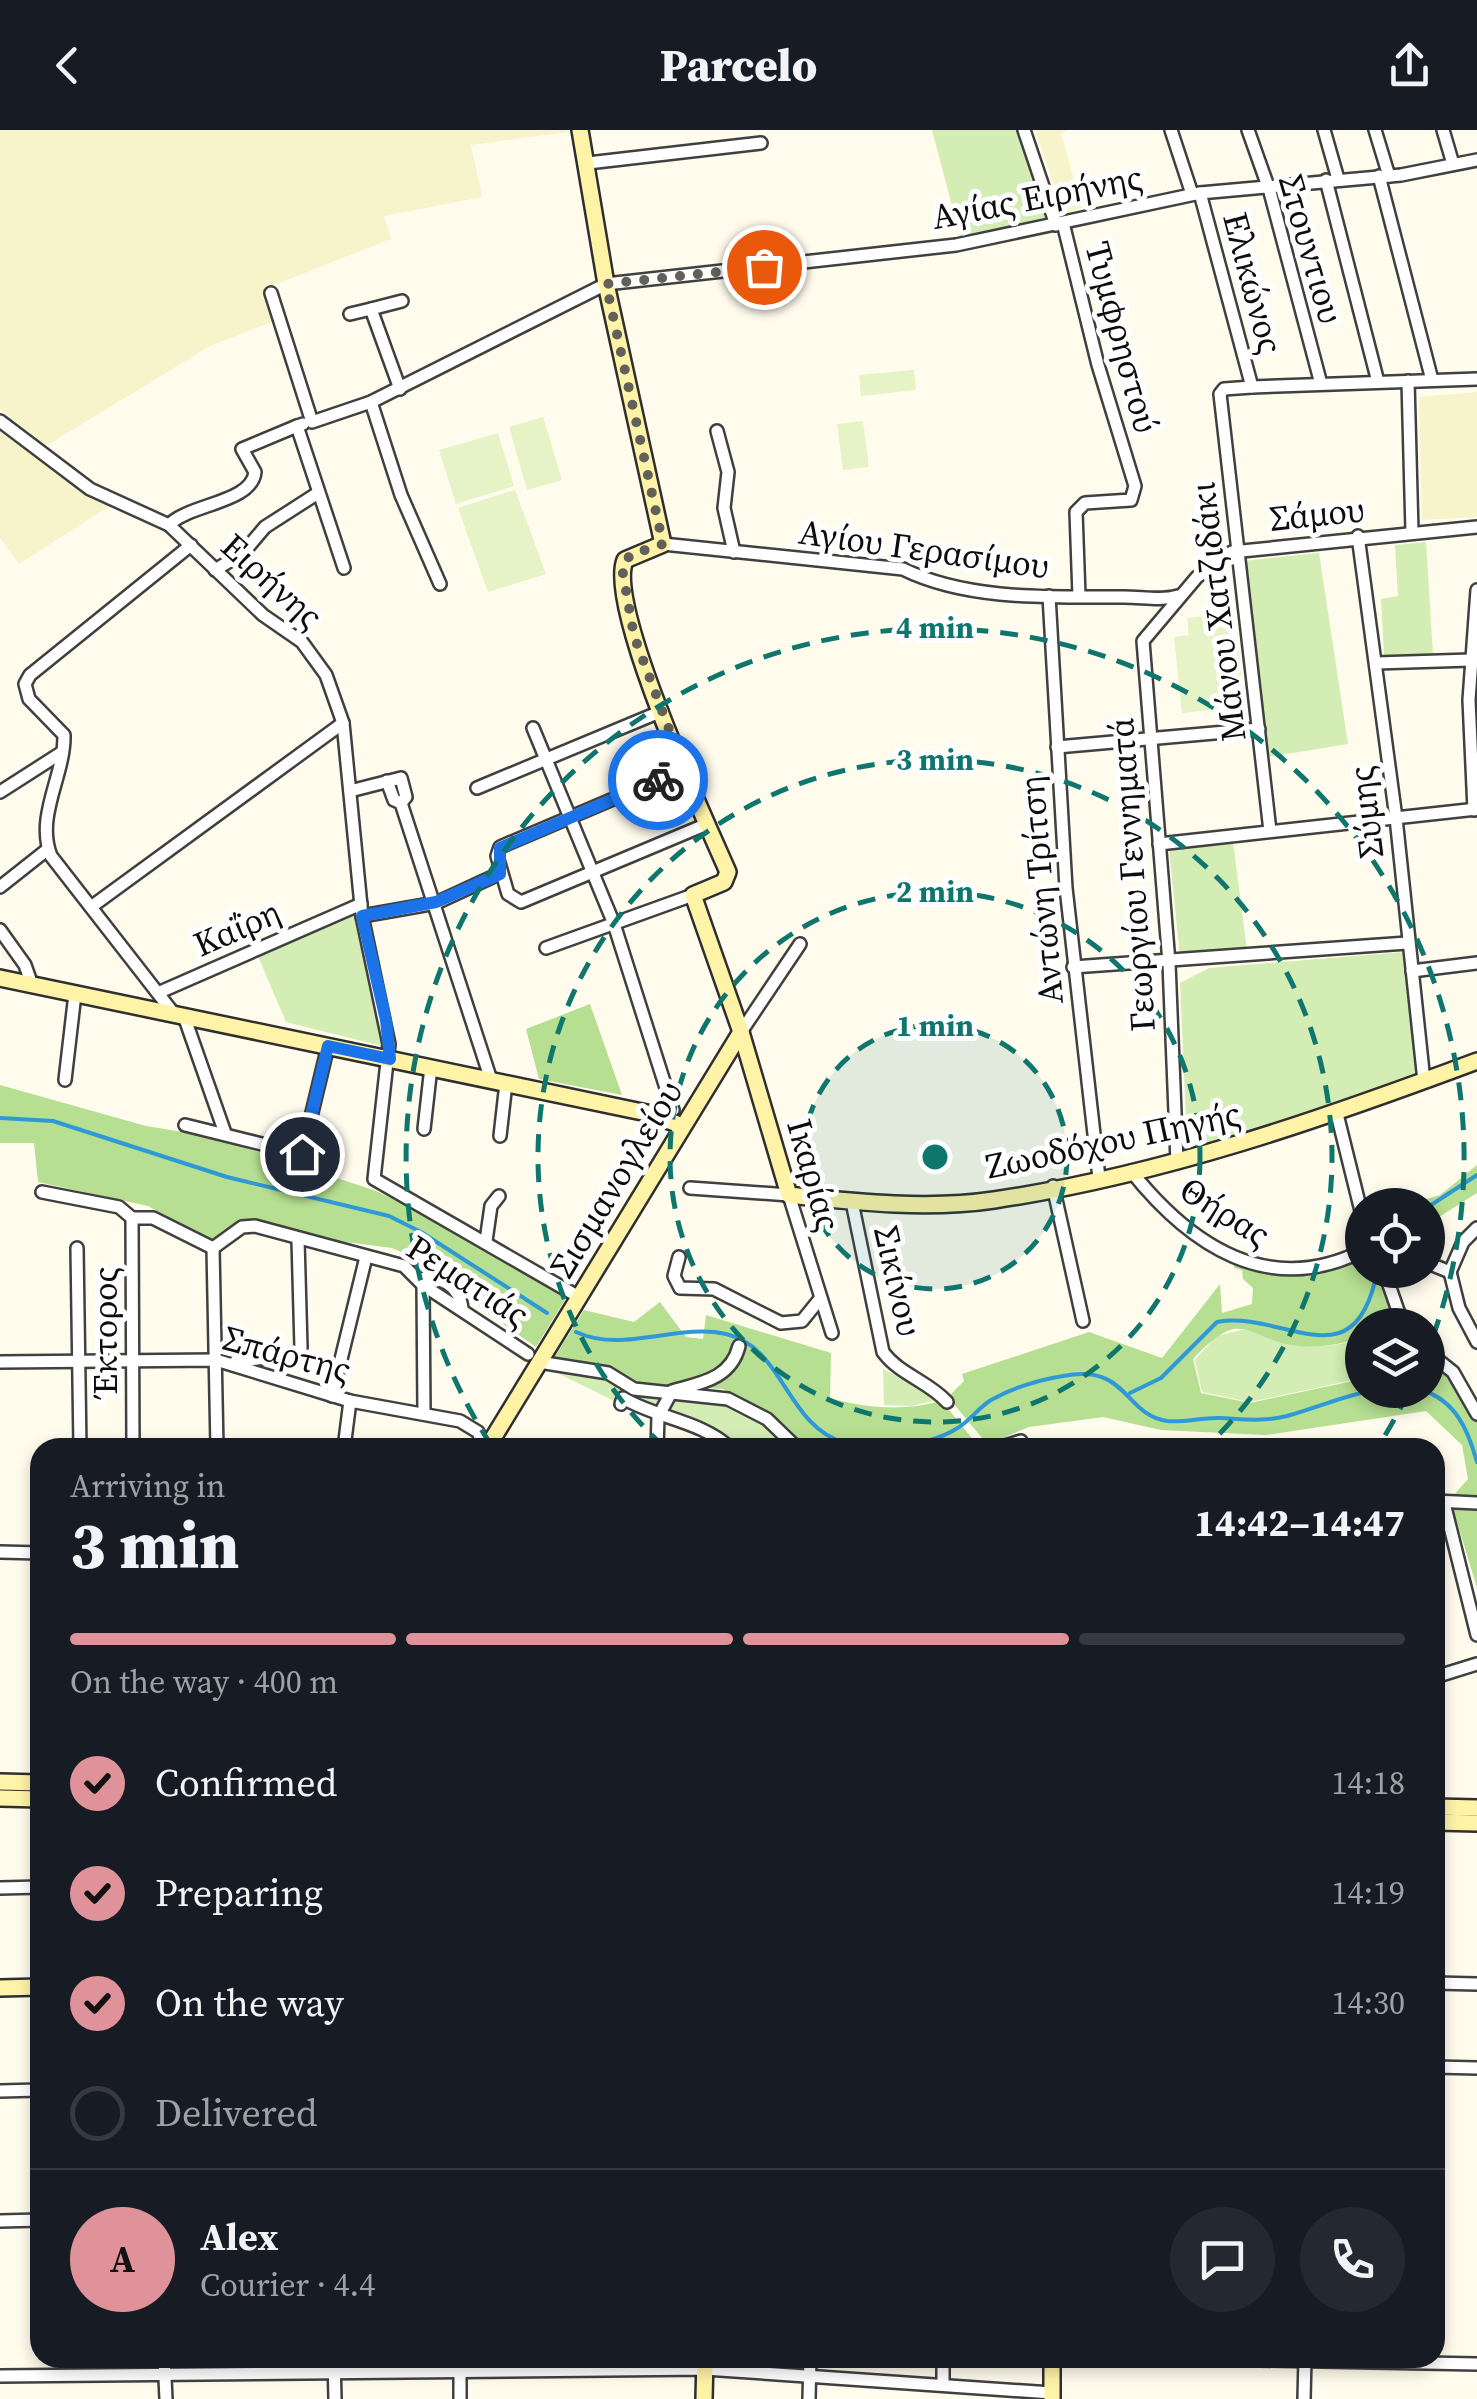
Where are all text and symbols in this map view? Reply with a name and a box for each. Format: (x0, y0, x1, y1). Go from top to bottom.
text: Parcelo (660, 34, 817, 96)
icon: back (40, 38, 95, 93)
icon: share (1382, 38, 1437, 93)
street label: Αγίας Ειρήνης (928, 153, 1146, 241)
street label: Στουντιου (1267, 169, 1355, 329)
street label: Ελικώνος (1211, 207, 1295, 359)
pin (722, 225, 807, 310)
street label: Τυμφρηστού (1073, 236, 1171, 438)
icon: bag (737, 240, 792, 295)
street label: Μάνου Χατζιδάκι (1178, 480, 1258, 744)
street label: Σάμου (1267, 485, 1367, 543)
street label: Αγίου Γερασίμου (796, 508, 1052, 590)
street label: Ειρήνης (211, 522, 333, 640)
text: 4 min (896, 607, 974, 648)
street label: Γεωργίου Γεννηματά (1097, 717, 1167, 1033)
courier (608, 730, 708, 830)
text: 3 min (896, 739, 974, 780)
icon: bike (631, 753, 686, 808)
street label: Σύμης (1337, 763, 1395, 861)
street label: Αντώνη Τρίτση (1007, 774, 1075, 1006)
text: 2 min (896, 871, 974, 912)
street label: Καΐρη (186, 888, 288, 968)
text: 1 min (896, 1005, 974, 1046)
street label: Σισμανογλείου (538, 1072, 694, 1286)
street label: Ζωοδόχου Πηγής (981, 1090, 1245, 1190)
pin (260, 1112, 345, 1197)
street label: Ικαρίας (775, 1113, 853, 1237)
icon: home (275, 1127, 330, 1182)
centre of rings (917, 1139, 953, 1175)
street label: Θήρας (1171, 1166, 1279, 1258)
map controls (1345, 1188, 1445, 1408)
button: locate (1345, 1188, 1445, 1288)
street label: Σικίνου (862, 1221, 934, 1341)
street label: Ρεματιάς (398, 1224, 538, 1338)
street label: Έκτορος (81, 1267, 129, 1400)
button: layers (1345, 1308, 1445, 1408)
street label: Σπάρτης (218, 1314, 356, 1394)
text: Arriving in (70, 1464, 225, 1508)
text: 14:42–14:47 (1194, 1497, 1405, 1549)
text: 3 min (70, 1501, 240, 1590)
text: On the way · 400 m (70, 1660, 338, 1704)
icon: check (70, 1756, 125, 1811)
text: Confirmed (155, 1757, 337, 1809)
text: 14:18 (1331, 1761, 1405, 1805)
icon: check (70, 1866, 125, 1921)
text: Preparing (155, 1867, 323, 1919)
text: 14:19 (1331, 1871, 1405, 1915)
icon: check (70, 1976, 125, 2031)
text: On the way (155, 1977, 344, 2029)
text: 14:30 (1331, 1981, 1405, 2025)
text: Delivered (155, 2087, 318, 2139)
button: chat (1170, 2207, 1275, 2312)
button: phone (1300, 2207, 1405, 2312)
text: Alex (200, 2211, 278, 2263)
text: A (110, 2233, 135, 2285)
text: Courier · 4.4 (200, 2263, 375, 2307)

